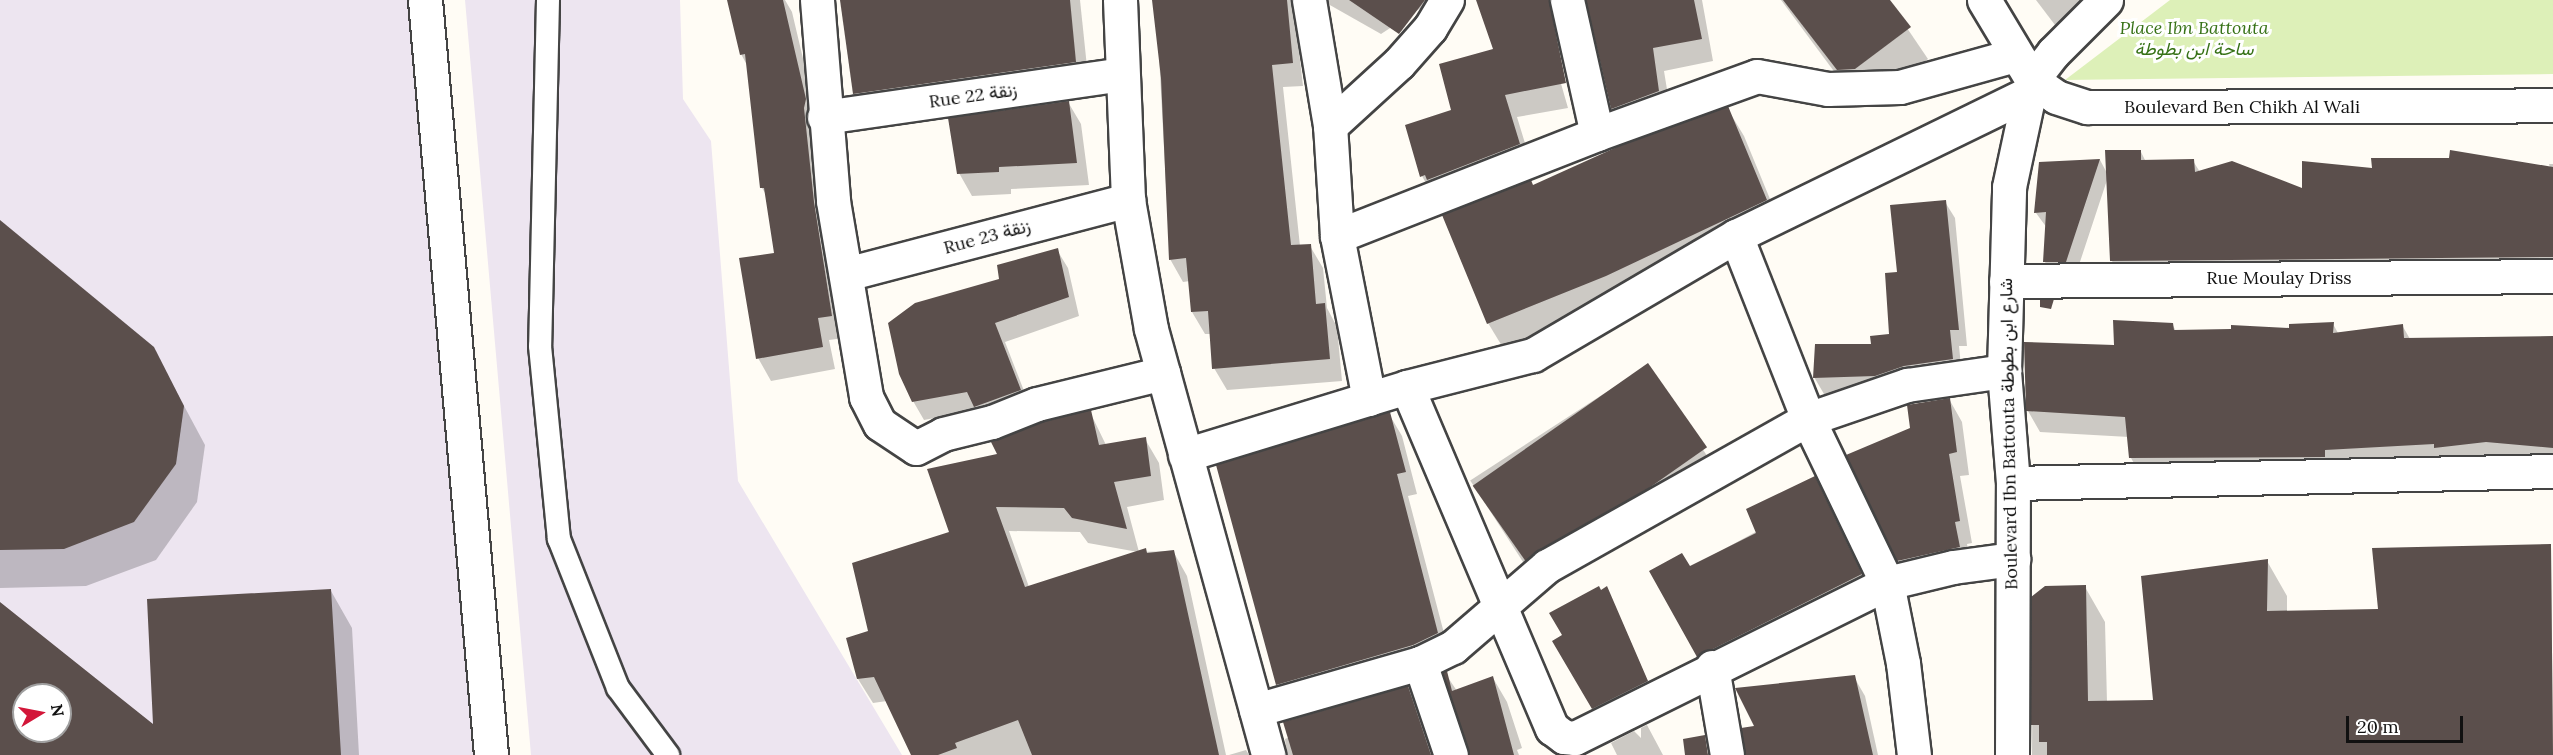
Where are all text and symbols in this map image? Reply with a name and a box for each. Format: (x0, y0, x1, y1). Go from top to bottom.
park label: Place Ibn Battouta ساحة ابن بطوطة (2119, 18, 2269, 60)
street label: Rue 22 زنقة (927, 79, 1019, 113)
street label: Boulevard Ben Chikh Al Wali (2124, 96, 2360, 118)
street label: Rue 23 زنقة (941, 215, 1033, 259)
street label: Rue Moulay Driss (2206, 267, 2352, 289)
street label: Boulevard Ibn Battouta شارع ابن بطوطة (1995, 278, 2023, 590)
north arrow (12, 683, 72, 743)
text: N (47, 702, 69, 718)
scale bar (2349, 704, 2466, 742)
text: 20 m (2357, 715, 2399, 738)

